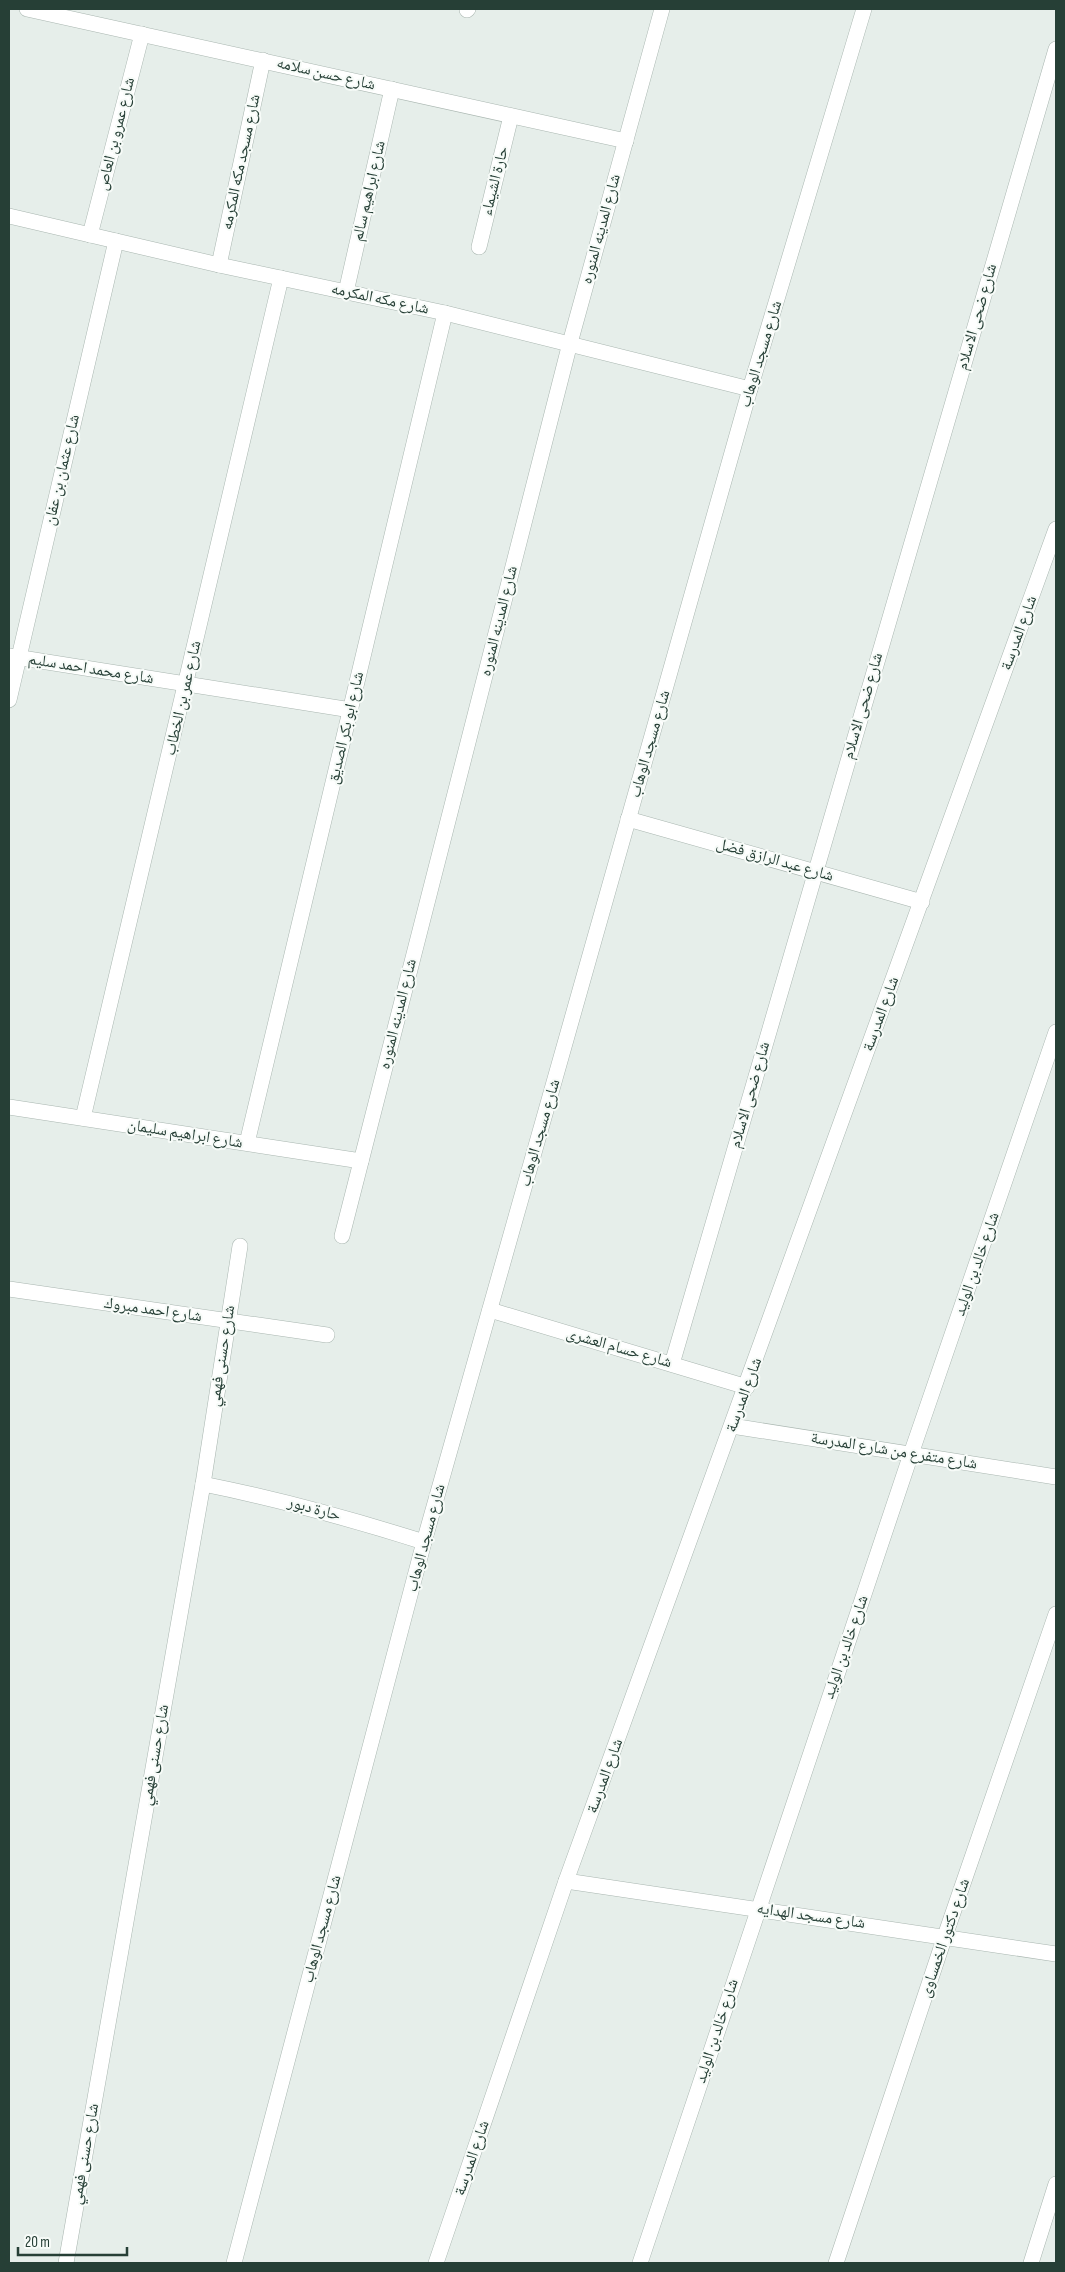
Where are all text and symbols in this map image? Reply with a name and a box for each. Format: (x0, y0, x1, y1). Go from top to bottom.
street label: شارع حسن سلامه (275, 53, 377, 95)
street label: شارع عمرو بن العاص (93, 75, 139, 193)
street label: شارع مسجد مكه المكرمه (217, 92, 265, 232)
street label: شارع ابراهيم سالم (348, 139, 390, 243)
street label: حارة الشيماء (477, 144, 513, 218)
street label: شارع المدينه المنوره (577, 172, 625, 286)
street label: شارع ضحى الاسلام (953, 262, 1001, 372)
street label: شارع مكه المكرمه (329, 279, 431, 319)
street label: شارع مسجد الوهاب (736, 298, 786, 410)
street label: شارع عثمان بن عفان (40, 413, 84, 527)
street label: شارع المدينه المنوره (476, 564, 522, 678)
street label: شارع المدرسة (997, 593, 1041, 673)
street label: شارع عمر بن الخطاب (161, 639, 205, 757)
street label: شارع محمد احمد سليم (27, 650, 155, 688)
street label: شارع ضحى الاسلام (839, 651, 887, 761)
street label: شارع ابو بكر الصديق (324, 670, 368, 786)
street label: شارع مسجد الوهاب (626, 688, 674, 800)
street label: شارع عبد الرازق فضل (714, 834, 836, 886)
street label: شارع المدينه المنوره (375, 957, 421, 1071)
street label: شارع المدرسة (859, 974, 903, 1054)
street label: شارع ضحى الاسلام (726, 1040, 774, 1150)
street label: شارع مسجد الوهاب (516, 1077, 564, 1189)
street label: شارع ابراهيم سليمان (126, 1115, 244, 1153)
street label: شارع خالد بن الوليد (950, 1210, 1004, 1318)
street label: شارع احمد مبروك (103, 1294, 203, 1326)
street label: شارع حسنى فهمي (205, 1304, 241, 1408)
street label: شارع حسام العشرى (564, 1324, 674, 1372)
street label: شارع المدرسة (722, 1355, 766, 1435)
street label: شارع متفرع من شارع المدرسة (809, 1428, 979, 1474)
street label: شارع مسجد الوهاب (402, 1482, 450, 1594)
street label: حارة دبور (284, 1493, 343, 1525)
street label: شارع خالد بن الوليد (819, 1593, 873, 1701)
street label: شارع حسنى فهمي (137, 1703, 175, 1807)
street label: شارع المدرسة (583, 1736, 627, 1816)
street label: شارع مسجد الوهاب (298, 1873, 346, 1985)
street label: شارع دكتور الخمساوى (916, 1876, 974, 2000)
street label: شارع مسجد الهدايه (756, 1899, 866, 1933)
street label: شارع خالد بن الوليد (691, 1976, 743, 2086)
street label: شارع حسنى فهمي (67, 2102, 105, 2206)
street label: شارع المدرسة (450, 2118, 494, 2198)
scale bar (18, 2224, 126, 2256)
text: 20 m (25, 2233, 50, 2252)

